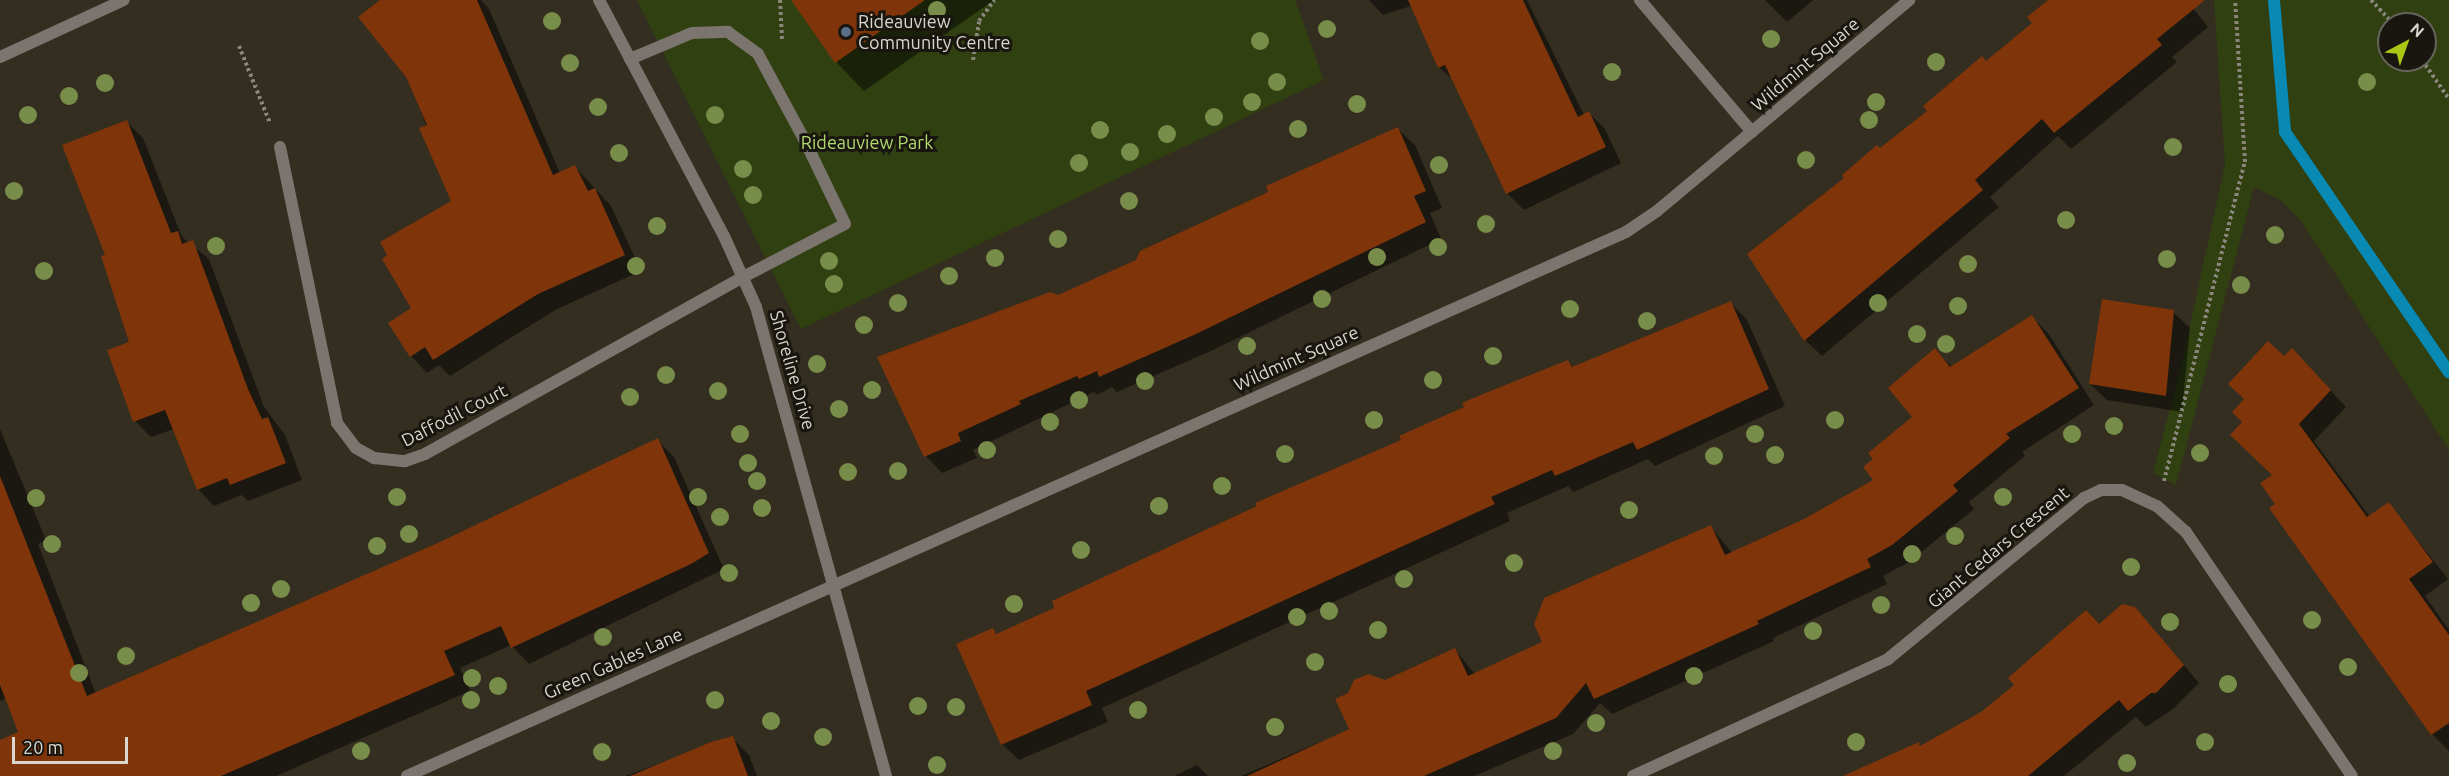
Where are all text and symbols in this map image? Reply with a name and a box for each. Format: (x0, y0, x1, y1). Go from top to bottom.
place label: Rideauview Community Centre (858, 11, 1010, 54)
north arrow (2377, 12, 2437, 72)
street label: Wildmint Square (1747, 13, 1863, 115)
text: N (2407, 19, 2428, 41)
marker: Rideauview Community Centre (839, 25, 853, 39)
park label: Rideauview Park (801, 131, 933, 153)
street label: Shoreline Drive (766, 308, 820, 432)
street label: Wildmint Square (1230, 321, 1362, 395)
street label: Daffodil Court (398, 379, 510, 451)
street label: Giant Cedars Crescent (1923, 482, 2073, 612)
street label: Green Gables Lane (540, 623, 686, 703)
scale bar (15, 725, 130, 763)
text: 20 m (23, 737, 63, 757)

